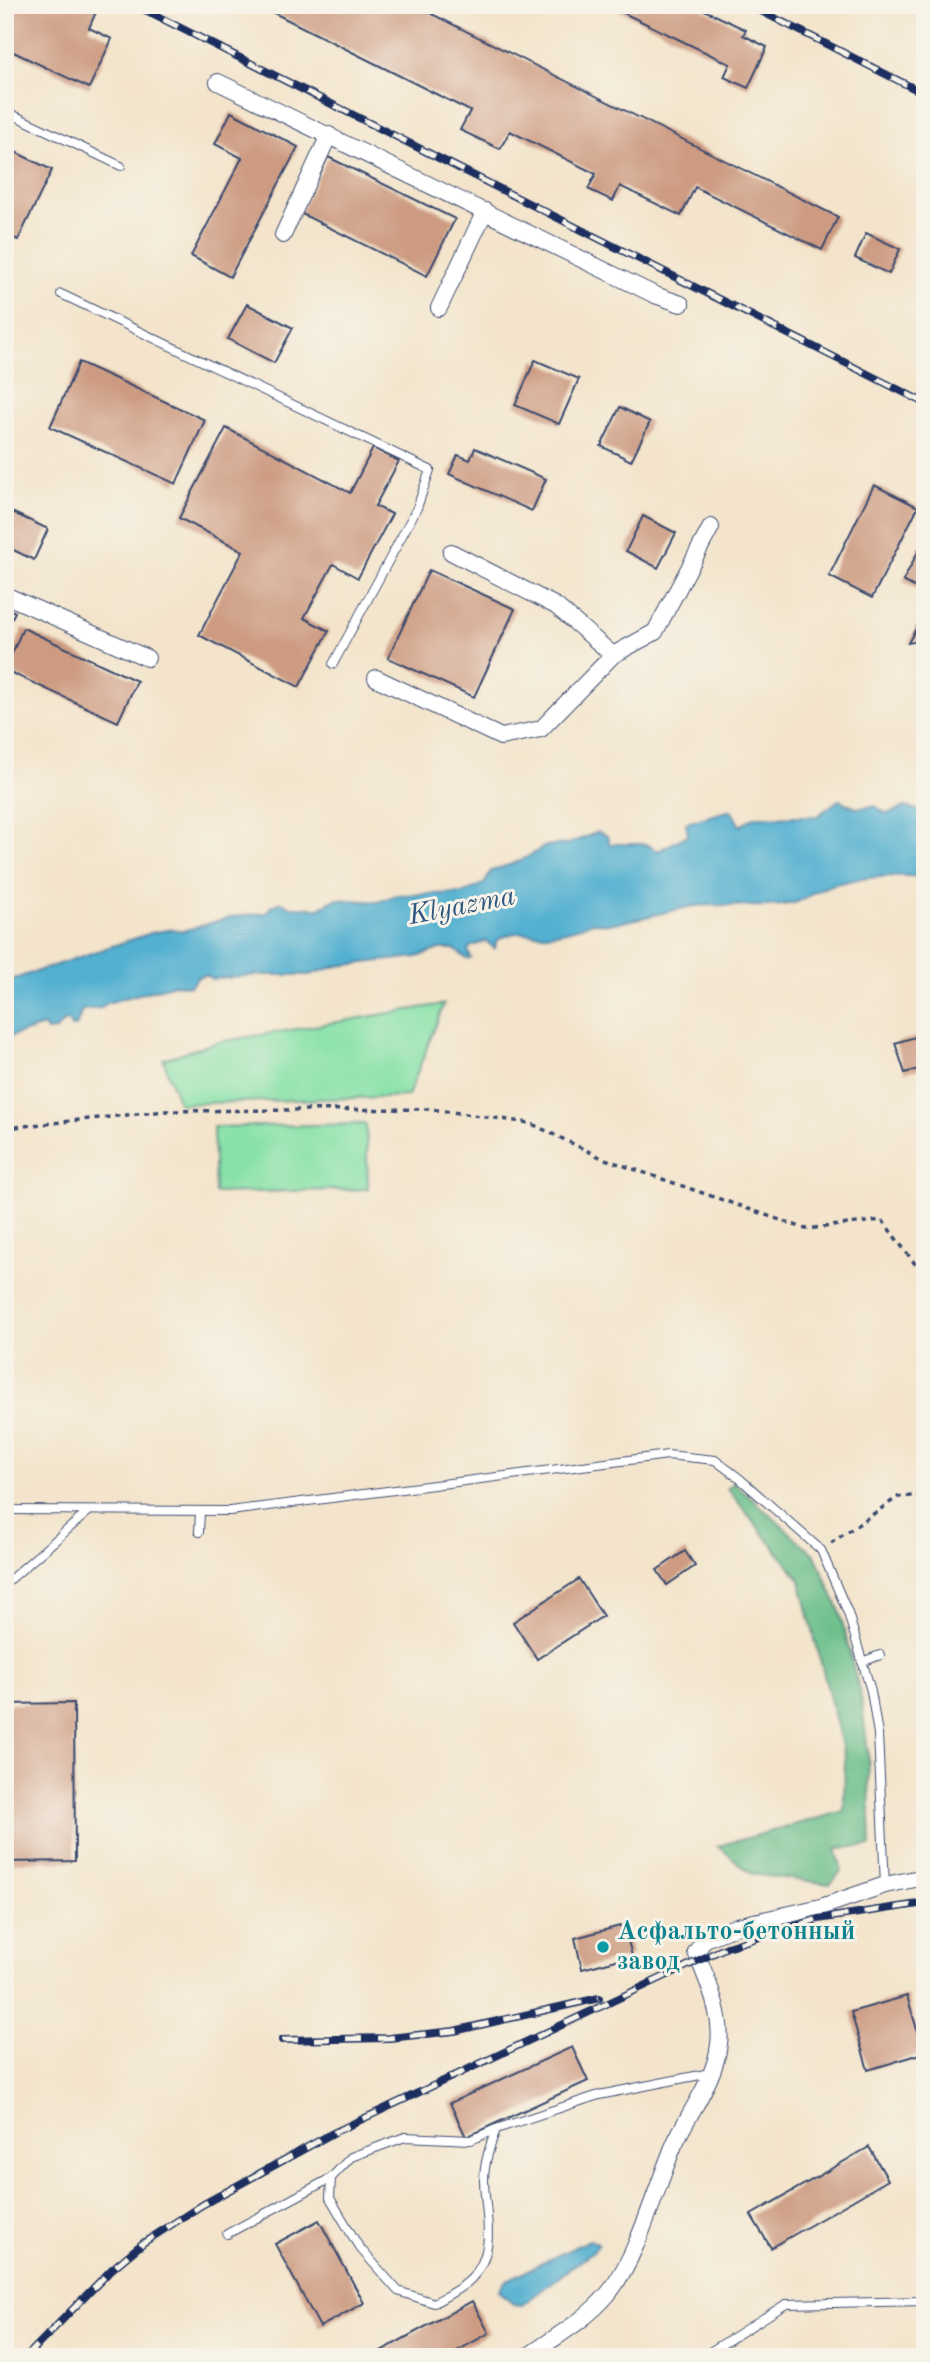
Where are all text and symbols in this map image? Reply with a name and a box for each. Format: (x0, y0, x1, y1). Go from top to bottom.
water label: Klyazma (405, 883, 518, 931)
place label: Асфальто-бетонный завод (617, 1919, 855, 1975)
marker: Асфальто-бетонный завод (595, 1939, 611, 1955)

